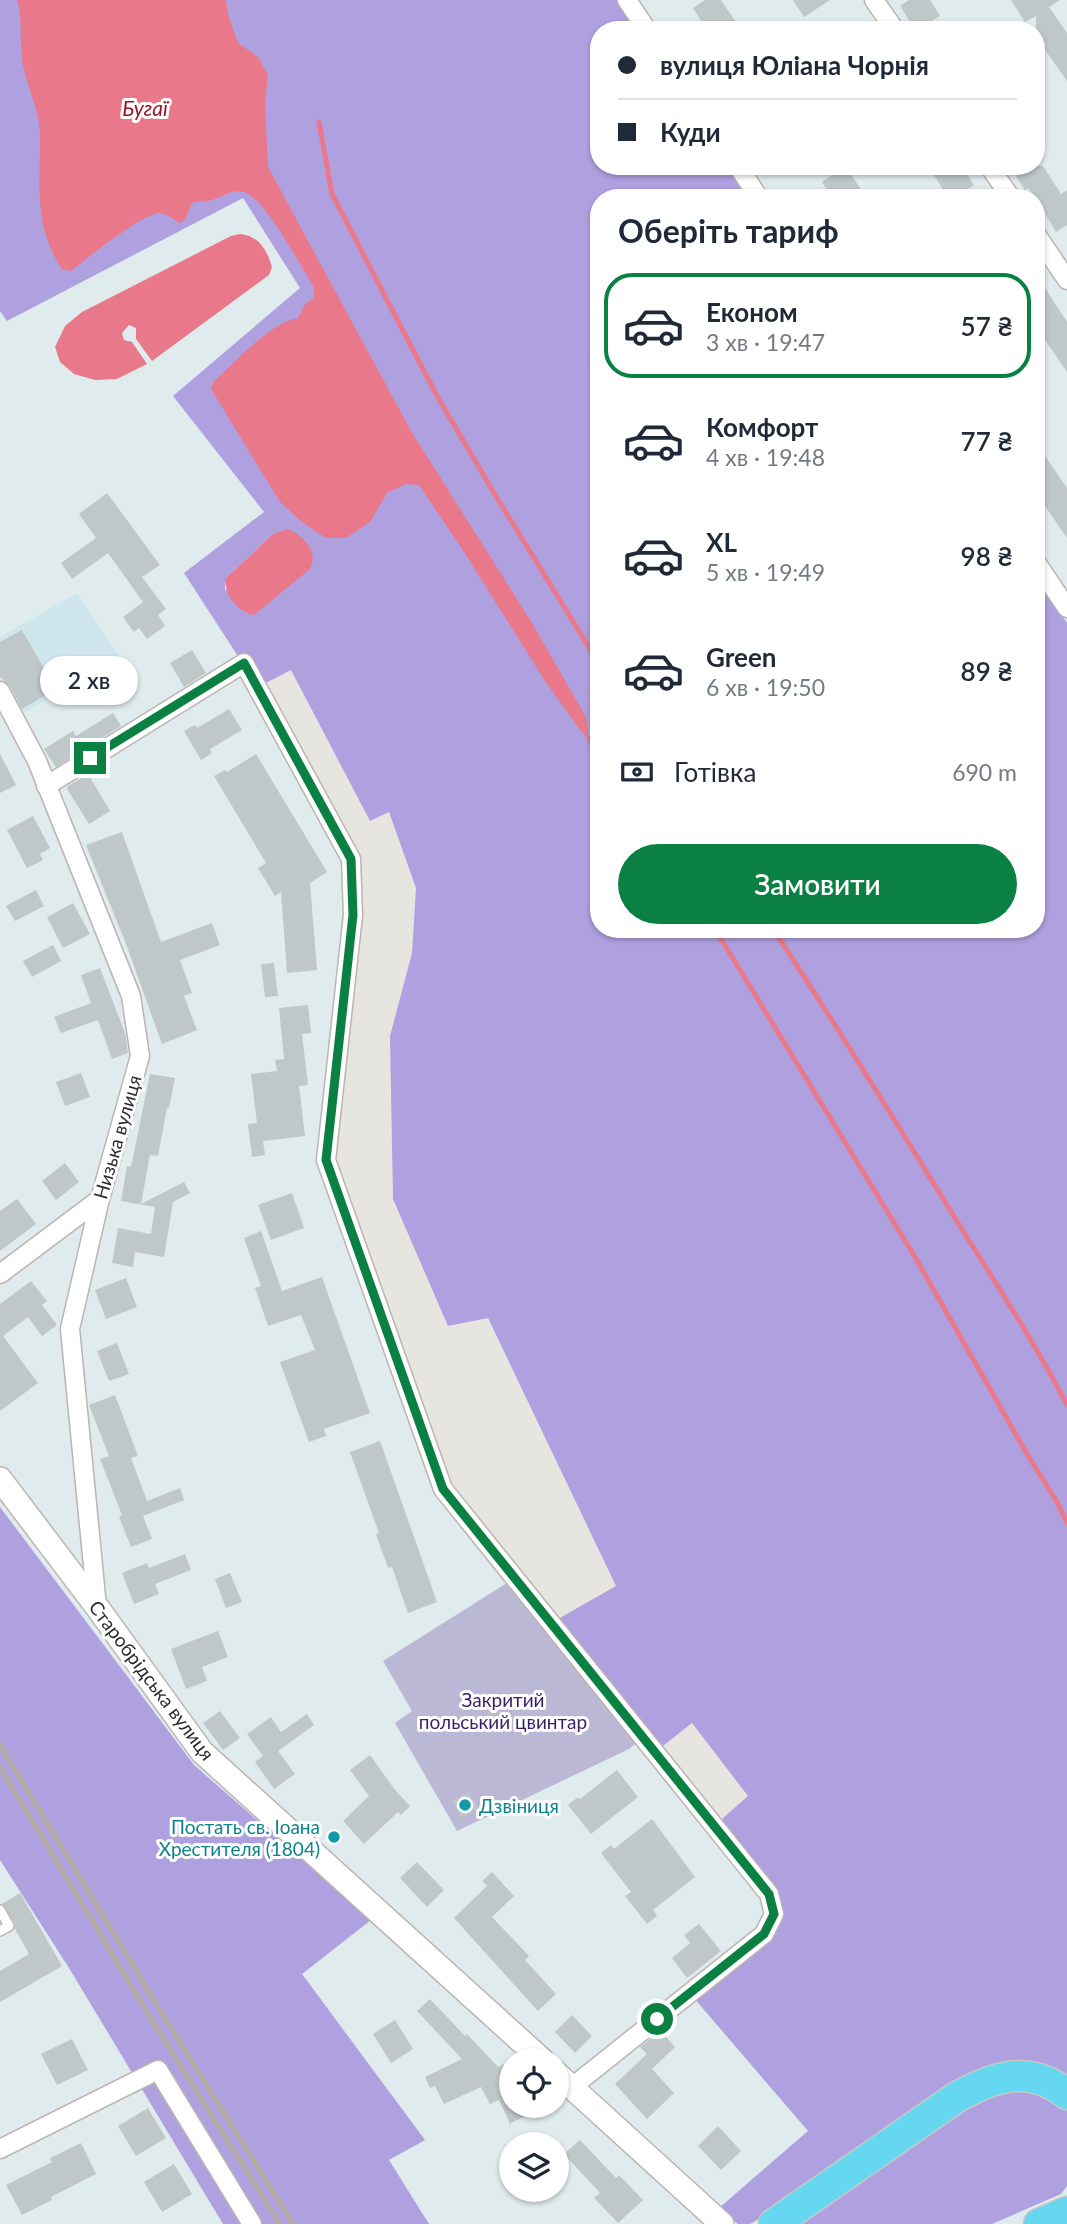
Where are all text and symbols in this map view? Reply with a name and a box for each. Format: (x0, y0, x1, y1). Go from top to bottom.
text: вулиця Юліана Чорнія (660, 49, 929, 81)
water label: Бугаї (122, 95, 170, 120)
text: Куди (660, 116, 721, 148)
text: Оберіть тариф (618, 211, 839, 250)
icon: car (622, 294, 685, 357)
text: Економ (706, 296, 798, 328)
text: 57 ₴ (961, 310, 1013, 342)
text: 3 хв · 19:47 (706, 328, 825, 356)
icon: car (622, 409, 685, 472)
text: Комфорт (706, 411, 818, 443)
text: 77 ₴ (961, 425, 1013, 457)
text: 4 хв · 19:48 (706, 443, 825, 471)
icon: car (622, 524, 685, 587)
text: XL (706, 526, 737, 558)
text: 98 ₴ (961, 540, 1013, 572)
text: 5 хв · 19:49 (706, 558, 825, 586)
icon: car (622, 639, 685, 702)
text: Green (706, 641, 776, 673)
text: 89 ₴ (961, 655, 1013, 687)
callout: 2 хв (41, 656, 139, 706)
text: 2 хв (68, 666, 110, 694)
text: 6 хв · 19:50 (706, 673, 825, 701)
route end (74, 742, 106, 774)
icon: cash (618, 753, 656, 791)
text: Готівка (674, 756, 756, 788)
text: 690 m (952, 758, 1017, 786)
button: Замовити (618, 844, 1017, 924)
street label: Низька вулиця (88, 1072, 146, 1202)
street label: Старобрідська вулиця (84, 1596, 220, 1764)
park label: Закритий польський цвинтар (419, 1688, 587, 1733)
place label: Дзвіниця (479, 1794, 559, 1817)
marker: Дзвіниця (457, 1797, 473, 1813)
place label: Постать св. Іоана Хрестителя (1804) (159, 1815, 320, 1860)
marker: Постать св. Іоана Хрестителя (1804) (326, 1829, 342, 1845)
route start (641, 2003, 673, 2035)
map controls (499, 2048, 569, 2202)
button: locate (499, 2048, 569, 2118)
button: layers (499, 2132, 569, 2202)

